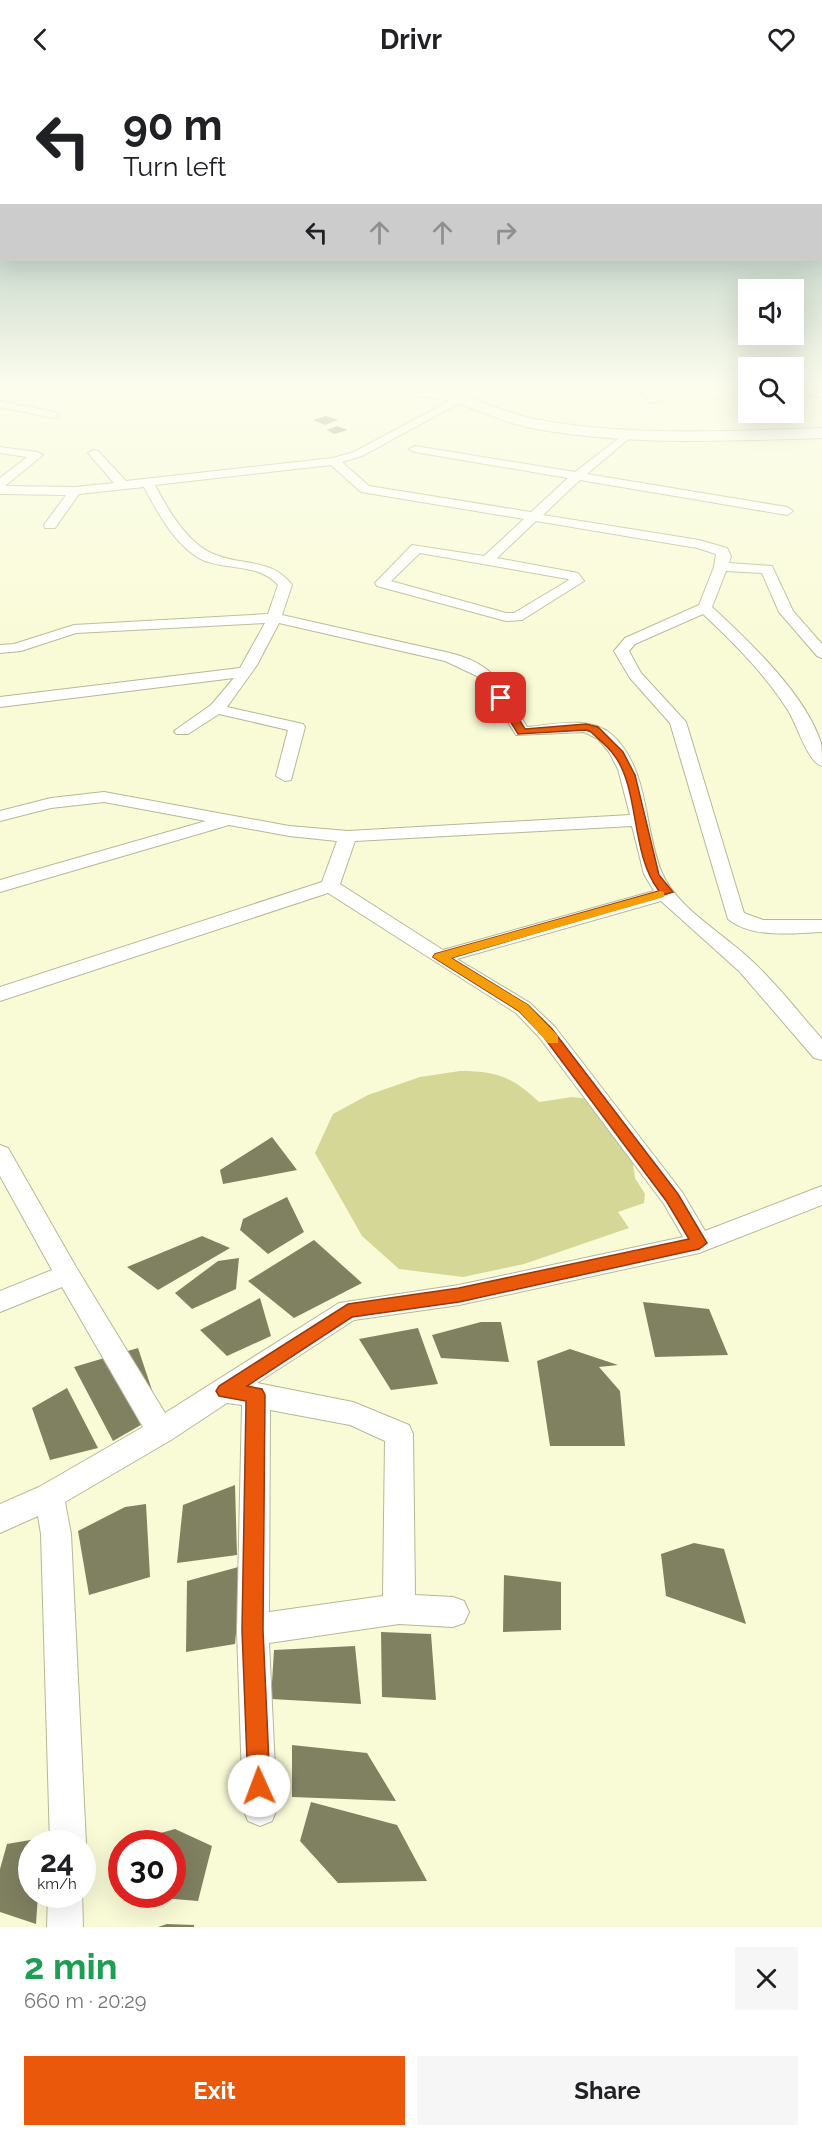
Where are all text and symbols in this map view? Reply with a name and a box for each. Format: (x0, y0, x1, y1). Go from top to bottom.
icon: back (24, 23, 57, 56)
icon: heart (765, 23, 798, 56)
text: Drivr (380, 24, 442, 55)
text: 90 m (123, 101, 223, 150)
icon: left (24, 102, 102, 180)
text: Turn left (123, 151, 226, 182)
icon: left (300, 216, 333, 249)
icon: ahead (363, 216, 396, 249)
icon: ahead (426, 216, 459, 249)
icon: right (489, 216, 522, 249)
map controls (738, 279, 804, 423)
button: sound (738, 279, 804, 345)
button: search (738, 357, 804, 423)
pin (475, 672, 526, 723)
icon: arrive (484, 681, 517, 714)
position arrow (227, 1754, 291, 1818)
speed limit sign: 30 (108, 1830, 186, 1908)
text: 24 (40, 1844, 74, 1879)
text: km/h (37, 1875, 77, 1893)
text: 2 min (24, 1945, 117, 1987)
button: close (735, 1947, 798, 2010)
text: 660 m · 20:29 (24, 1989, 146, 2013)
button: Exit (24, 2056, 405, 2125)
button: Share (417, 2056, 798, 2125)

